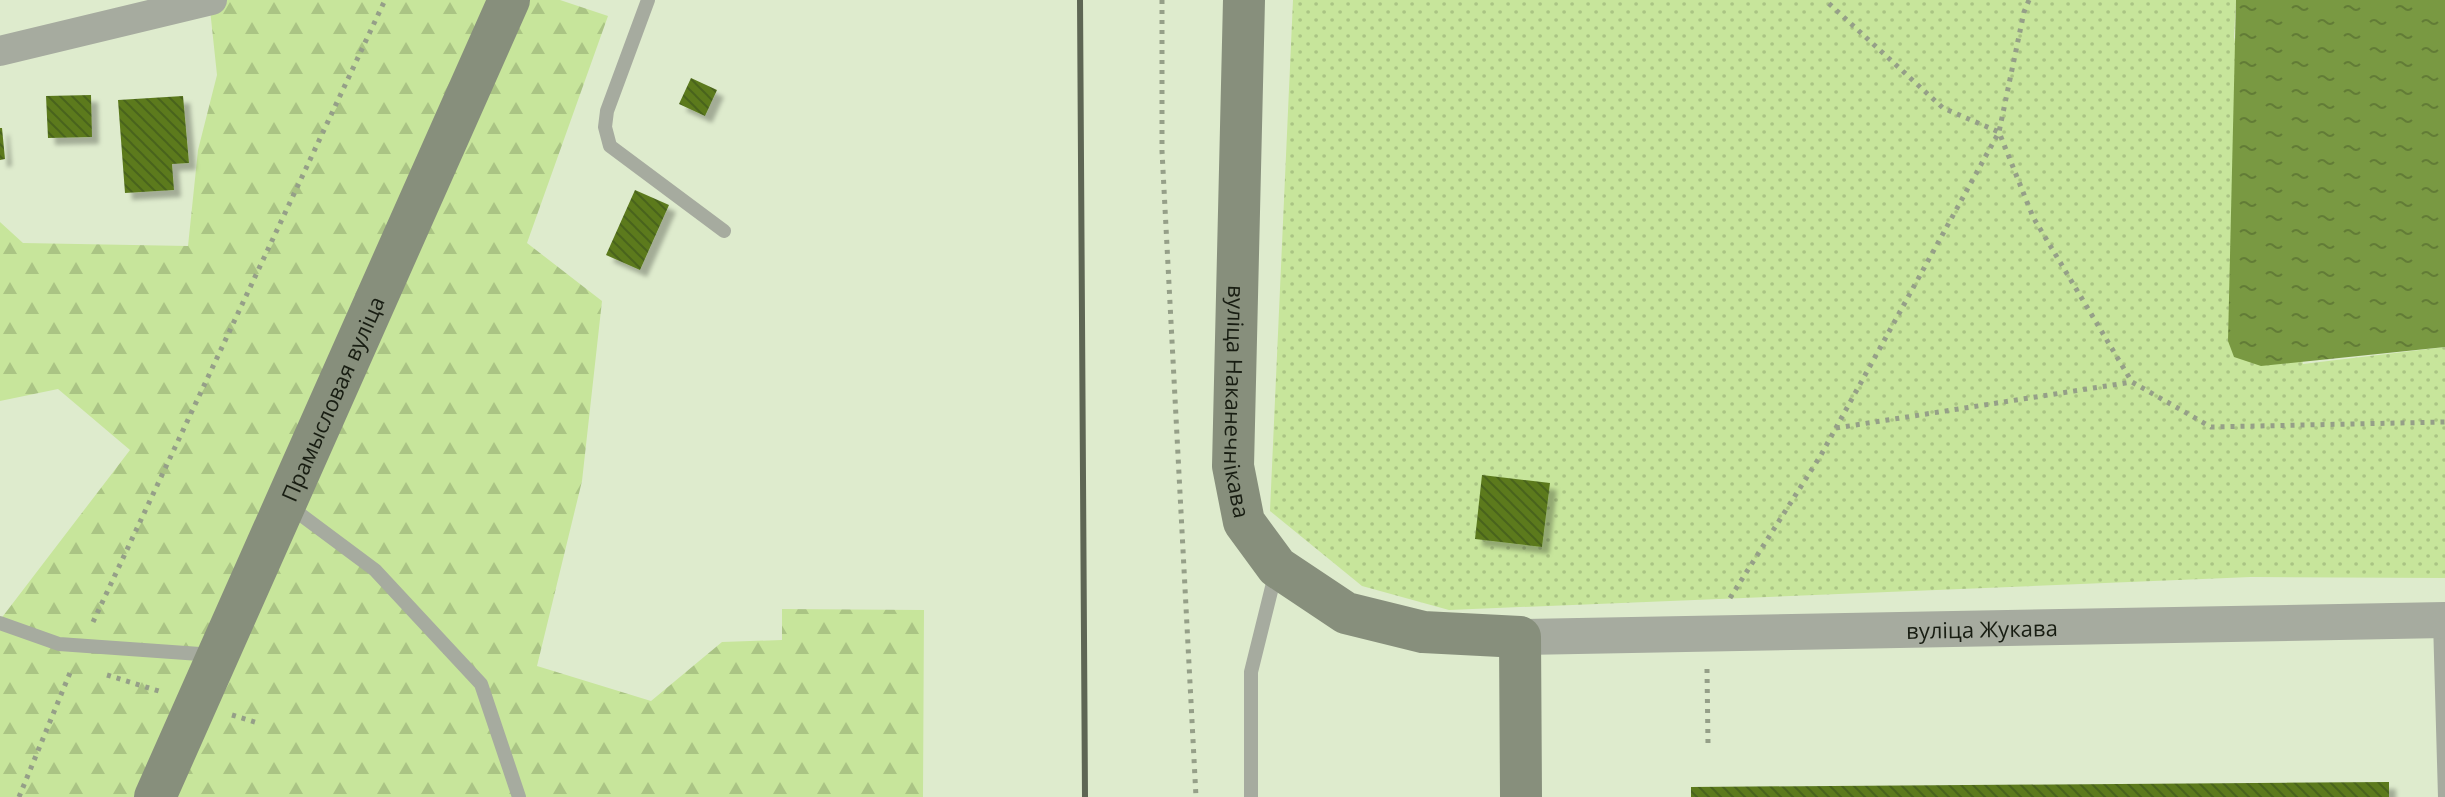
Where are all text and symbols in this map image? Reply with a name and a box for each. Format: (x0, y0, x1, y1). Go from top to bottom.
street label: вуліца Наканечнікава (1218, 285, 1258, 520)
street label: Прамысловая вуліца (273, 291, 391, 506)
street label: вуліца Жукава (1906, 612, 2058, 645)

